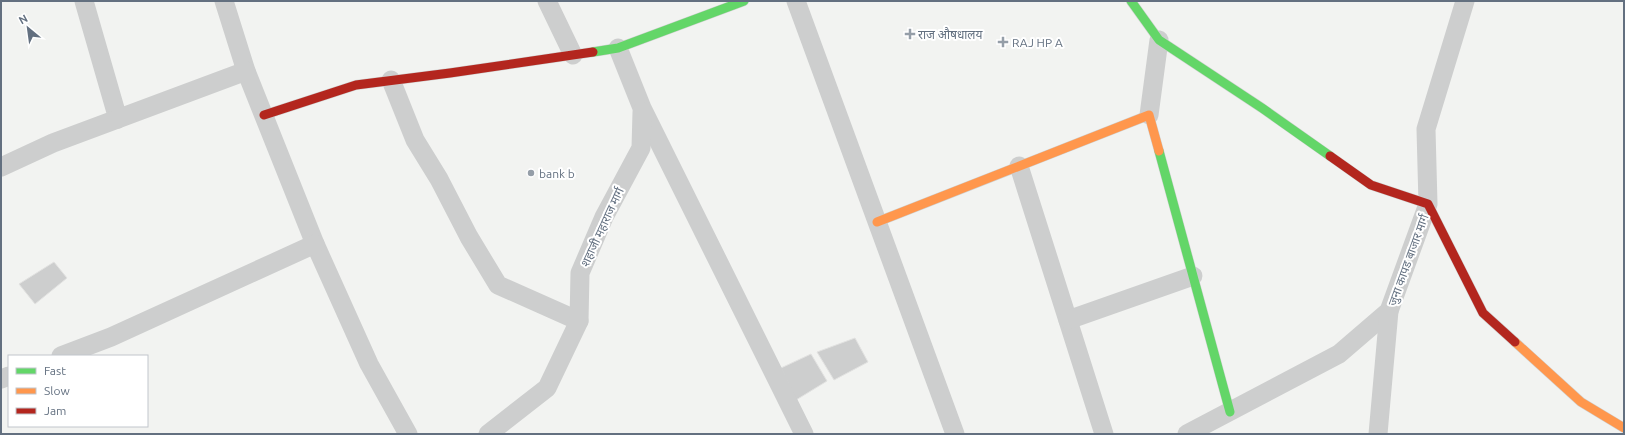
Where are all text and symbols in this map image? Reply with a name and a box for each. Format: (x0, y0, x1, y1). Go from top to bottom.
north arrow (8, 8, 48, 48)
text: N (17, 12, 30, 26)
place label: राज औषधालय (918, 27, 984, 41)
marker: राज औषधालय (905, 29, 915, 39)
marker: RAJ HP A (997, 36, 1009, 48)
place label: RAJ HP A (1012, 36, 1063, 49)
place label: bank b (539, 167, 575, 180)
marker: bank b (526, 168, 536, 178)
street label: शहाजी महाराज मार्ग (577, 184, 626, 269)
street label: जुना कापड बाजार मार्ग (1385, 212, 1433, 308)
legend (8, 355, 148, 427)
text: Fast (44, 364, 66, 377)
text: Slow (44, 384, 70, 397)
text: Jam (44, 404, 66, 417)

